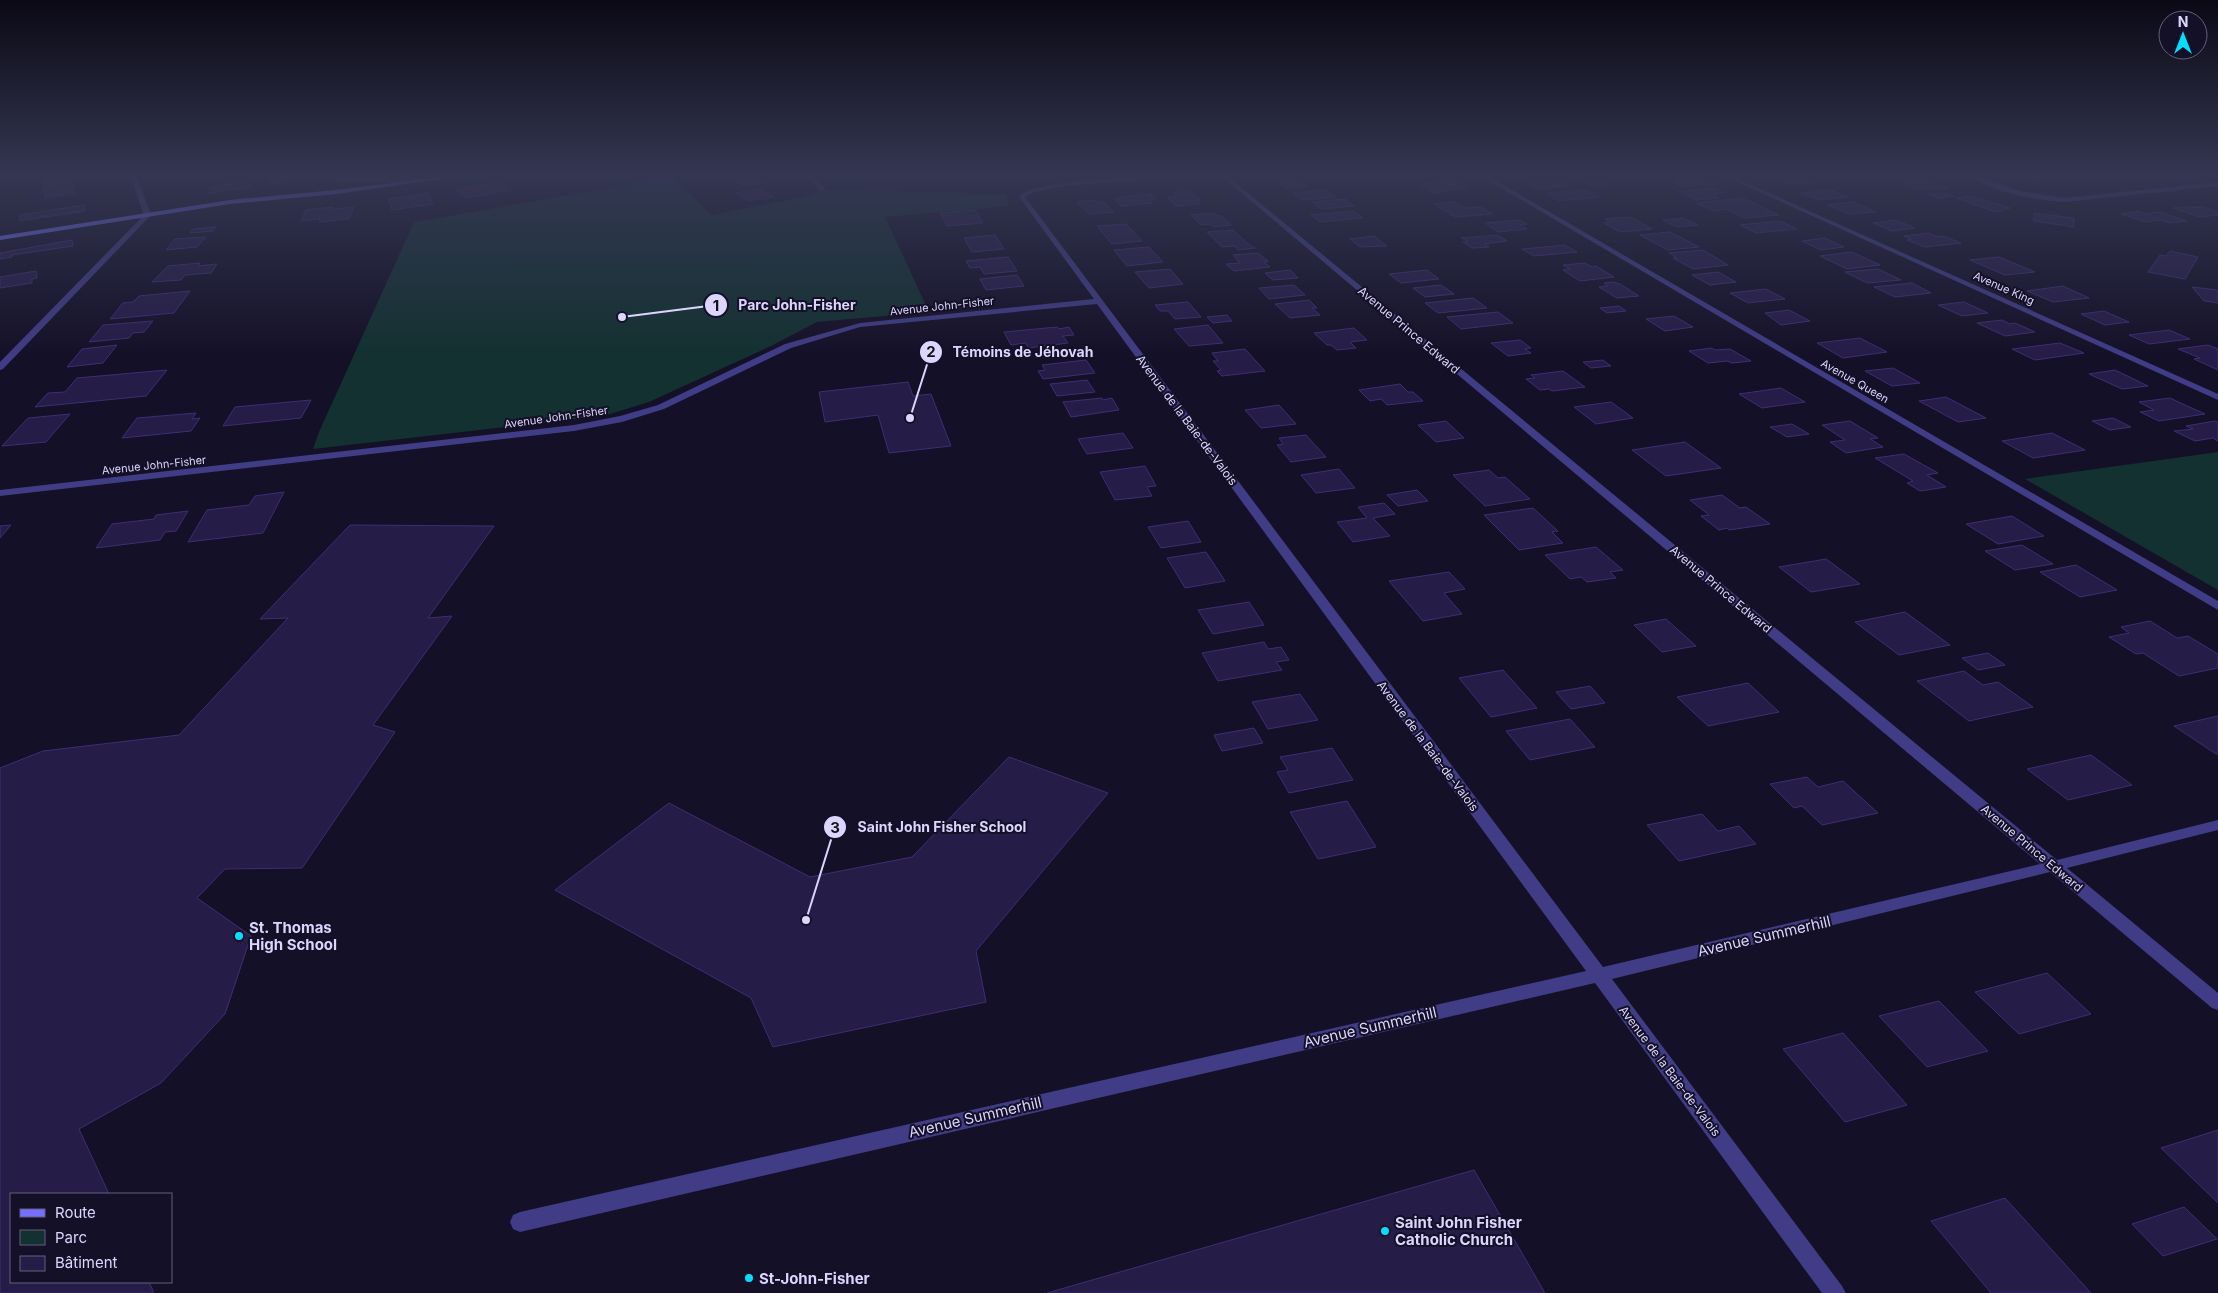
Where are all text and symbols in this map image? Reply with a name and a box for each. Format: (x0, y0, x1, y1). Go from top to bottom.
north arrow (2158, 10, 2208, 60)
text: N (2178, 13, 2188, 30)
street label: Avenue King (1971, 268, 2037, 308)
street label: Avenue Prince Edward (1355, 283, 1463, 377)
callout: Parc John-Fisher (704, 291, 866, 320)
street label: Avenue John-Fisher (889, 294, 995, 318)
text: 1 (713, 296, 719, 315)
text: Parc John-Fisher (738, 296, 856, 313)
callout: Témoins de Jéhovah (918, 337, 1104, 366)
text: 2 (926, 342, 936, 361)
text: Témoins de Jéhovah (953, 343, 1093, 360)
street label: Avenue de la Baie-de-Valois (1133, 352, 1241, 488)
street label: Avenue Queen (1819, 356, 1891, 406)
street label: Avenue John-Fisher (503, 403, 609, 431)
street label: Avenue John-Fisher (101, 453, 207, 477)
street label: Avenue Prince Edward (1667, 542, 1775, 636)
street label: Avenue de la Baie-de-Valois (1374, 678, 1482, 814)
street label: Avenue Prince Edward (1978, 801, 2086, 895)
callout: Saint John Fisher School (823, 813, 1037, 842)
text: 3 (830, 818, 840, 837)
text: Saint John Fisher School (858, 818, 1026, 835)
street label: Avenue Summerhill (1696, 911, 1832, 961)
place label: St. Thomas High School (249, 918, 337, 954)
marker: St. Thomas High School (233, 930, 245, 942)
street label: Avenue Summerhill (1302, 1002, 1438, 1052)
street label: Avenue de la Baie-de-Valois (1616, 1003, 1724, 1139)
street label: Avenue Summerhill (907, 1092, 1043, 1142)
legend (10, 1193, 172, 1283)
text: Route (55, 1203, 96, 1222)
place label: Saint John Fisher Catholic Church (1395, 1213, 1522, 1249)
marker: Saint John Fisher Catholic Church (1379, 1225, 1391, 1237)
text: Parc (55, 1228, 87, 1247)
text: Bâtiment (55, 1253, 118, 1272)
place label: St-John-Fisher (759, 1269, 870, 1288)
marker: St-John-Fisher (743, 1272, 755, 1284)

